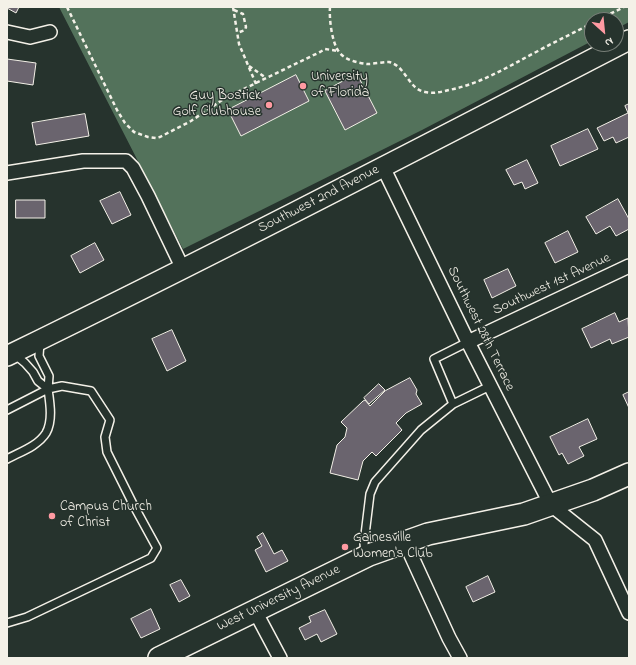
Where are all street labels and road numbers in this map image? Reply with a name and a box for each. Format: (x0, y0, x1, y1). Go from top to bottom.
street label: Southwest 2nd Avenue (256, 162, 382, 238)
street label: Southwest 1st Avenue (490, 250, 614, 320)
street label: Southwest 28th Terrace (443, 264, 517, 394)
street label: West University Avenue (215, 562, 343, 636)

